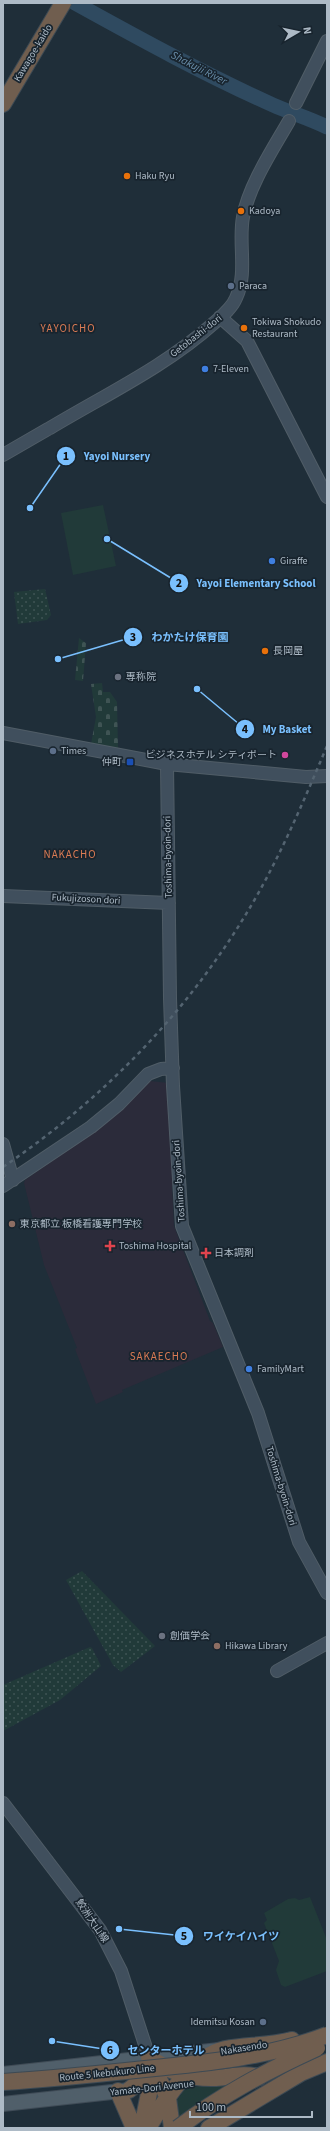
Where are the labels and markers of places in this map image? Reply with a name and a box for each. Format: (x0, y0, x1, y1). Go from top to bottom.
place label: Haku Ryu (135, 169, 175, 183)
marker: Haku Ryu (122, 171, 132, 181)
place label: Kadoya (249, 204, 280, 218)
marker: Kadoya (236, 206, 246, 216)
place label: Paraca (239, 279, 267, 293)
marker: Paraca (226, 281, 236, 291)
place label: Tokiwa Shokudo Restaurant (252, 315, 321, 341)
marker: Tokiwa Shokudo Restaurant (239, 323, 249, 333)
place label: 7-Eleven (213, 362, 249, 376)
marker: 7-Eleven (200, 364, 210, 374)
callout: Yayoi Nursery (56, 444, 158, 467)
place label: Giraffe (280, 554, 308, 568)
marker: Giraffe (267, 556, 277, 566)
callout: Yayoi Elementary School (169, 571, 324, 594)
callout: わかたけ保育園 (123, 625, 236, 648)
place label: 長岡屋 (273, 644, 303, 658)
marker: 長岡屋 (260, 646, 270, 656)
place label: 専称院 (126, 670, 156, 684)
marker: 専称院 (113, 672, 123, 682)
callout: My Basket (235, 717, 320, 740)
place label: Times (61, 744, 86, 758)
marker: Times (48, 746, 58, 756)
place label: ビジネスホテル シティポート (146, 748, 277, 762)
marker: ビジネスホテル シティポート (280, 750, 290, 760)
place label: 仲町 (102, 755, 122, 769)
marker: 仲町 (125, 757, 135, 767)
place label: 東京都立 板橋看護専門学校 (20, 1217, 142, 1231)
marker: 東京都立 板橋看護専門学校 (7, 1219, 17, 1229)
place label: Toshima Hospital (119, 1239, 192, 1253)
marker: Toshima Hospital (104, 1240, 116, 1252)
place label: 日本調剤 (214, 1246, 254, 1260)
marker: 日本調剤 (201, 1248, 211, 1258)
place label: FamilyMart (257, 1362, 304, 1376)
marker: FamilyMart (244, 1364, 254, 1374)
place label: 創価学会 (170, 1629, 210, 1643)
marker: 創価学会 (157, 1631, 167, 1641)
place label: Hikawa Library (225, 1639, 288, 1653)
marker: Hikawa Library (212, 1641, 222, 1651)
callout: ワイケイハイツ (174, 1924, 287, 1947)
place label: Idemitsu Kosan (190, 2015, 255, 2029)
marker: Idemitsu Kosan (258, 2017, 268, 2027)
callout: センターホテル (100, 2039, 213, 2062)

